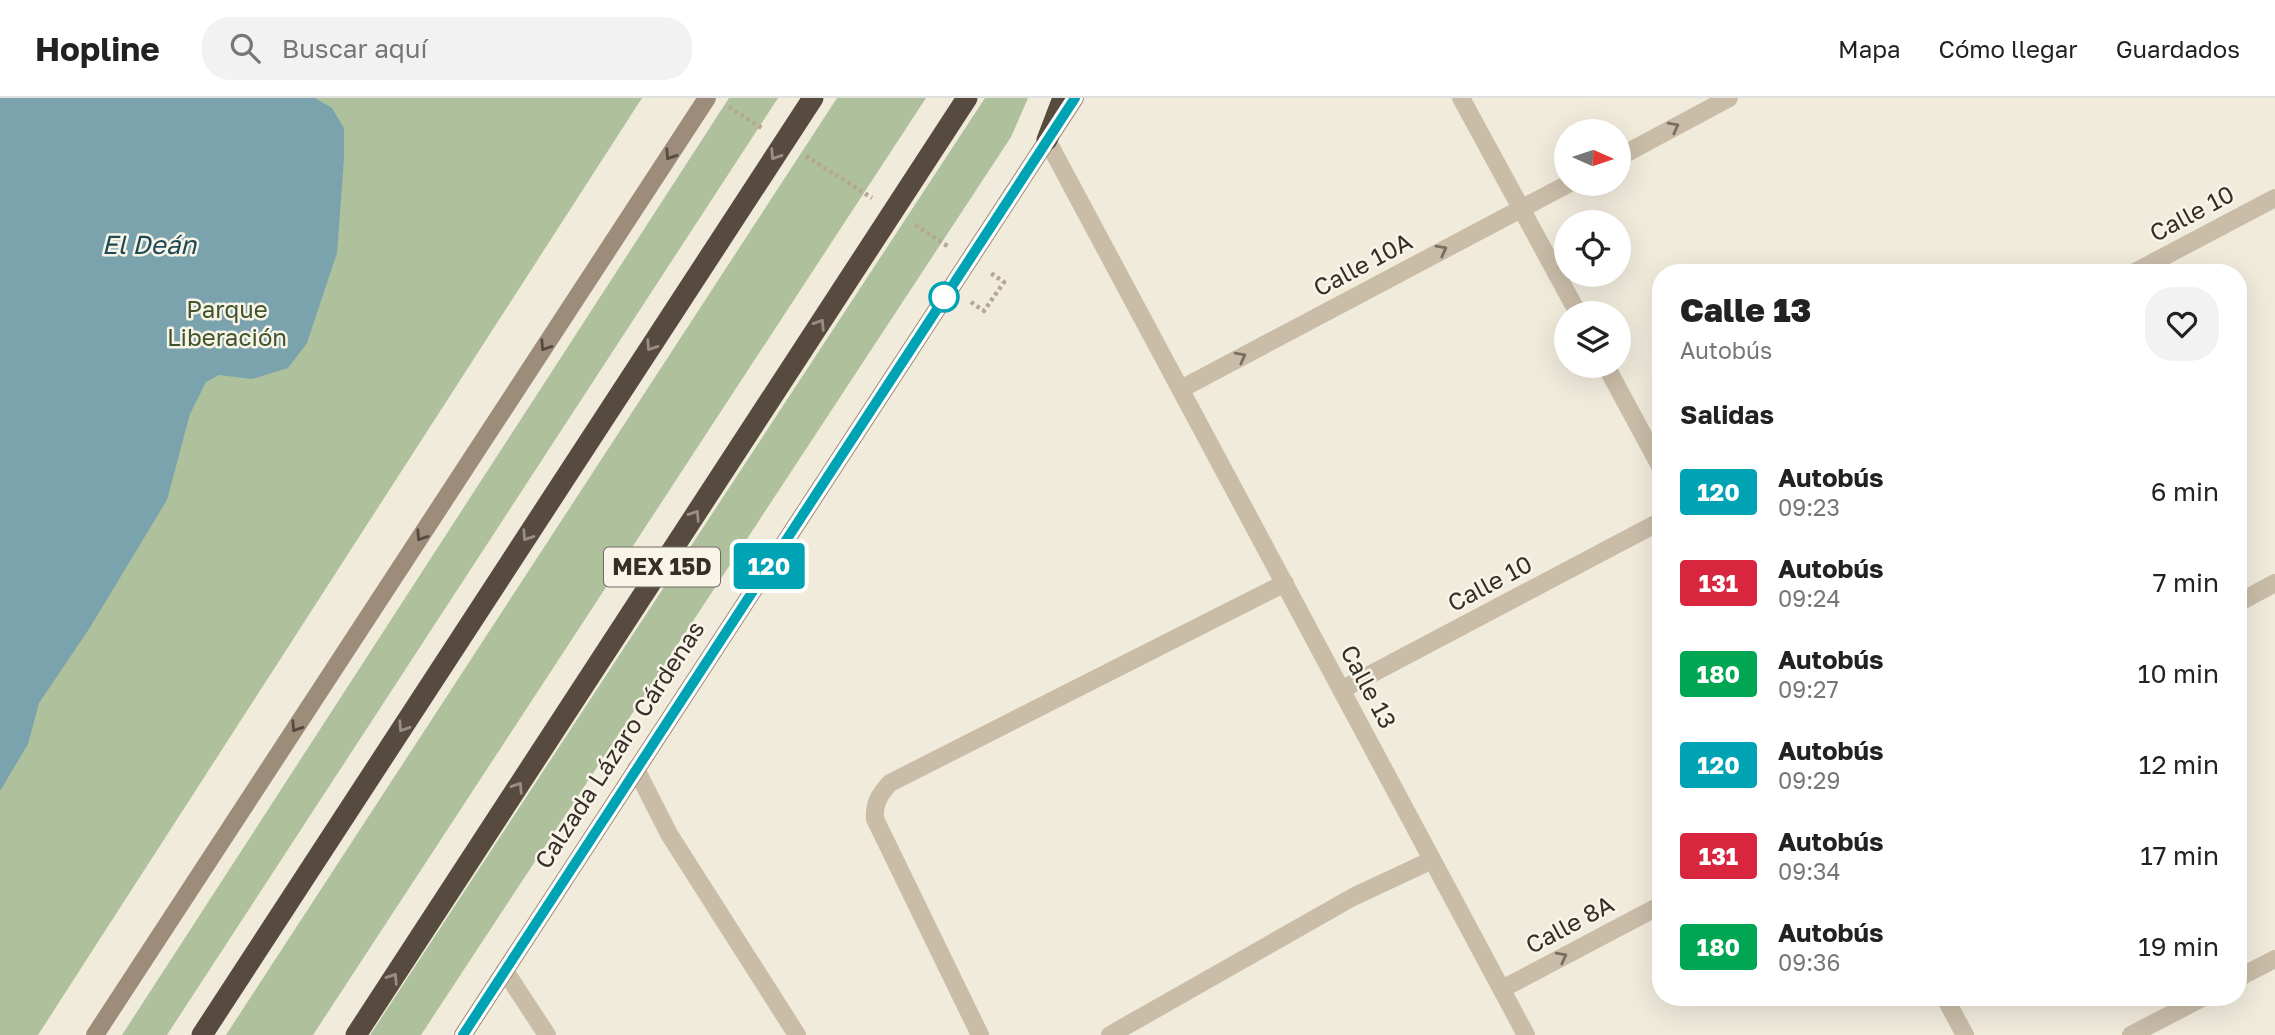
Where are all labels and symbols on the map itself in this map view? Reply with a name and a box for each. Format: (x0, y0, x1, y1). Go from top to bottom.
north arrow (1554, 119, 1631, 196)
one-way arrow (1667, 122, 1679, 136)
one-way arrow (665, 147, 678, 160)
one-way arrow (771, 147, 784, 160)
street label: Calle 10 (2144, 178, 2238, 247)
street label: Calle 10A (1308, 226, 1417, 302)
water label: El Deán (102, 229, 197, 260)
one-way arrow (1435, 245, 1447, 259)
unlabelled marker (929, 282, 959, 312)
park label: Parque Liberación (167, 294, 287, 351)
one-way arrow (811, 319, 824, 332)
one-way arrow (540, 338, 553, 351)
one-way arrow (647, 338, 660, 351)
one-way arrow (1234, 352, 1246, 365)
one-way arrow (687, 509, 700, 522)
one-way arrow (416, 528, 429, 541)
one-way arrow (522, 529, 535, 542)
line badge: 120 (729, 543, 809, 589)
road number: MEX 15D (604, 547, 720, 587)
street label: Calle 10 (1442, 548, 1536, 617)
street label: Calzada Lázaro Cárdenas (528, 615, 710, 873)
street label: Calle 13 (1335, 639, 1403, 733)
one-way arrow (292, 719, 305, 732)
one-way arrow (399, 719, 411, 732)
one-way arrow (509, 782, 522, 795)
street label: Calle 8A (1520, 888, 1618, 959)
one-way arrow (1555, 952, 1567, 965)
one-way arrow (385, 973, 398, 986)

